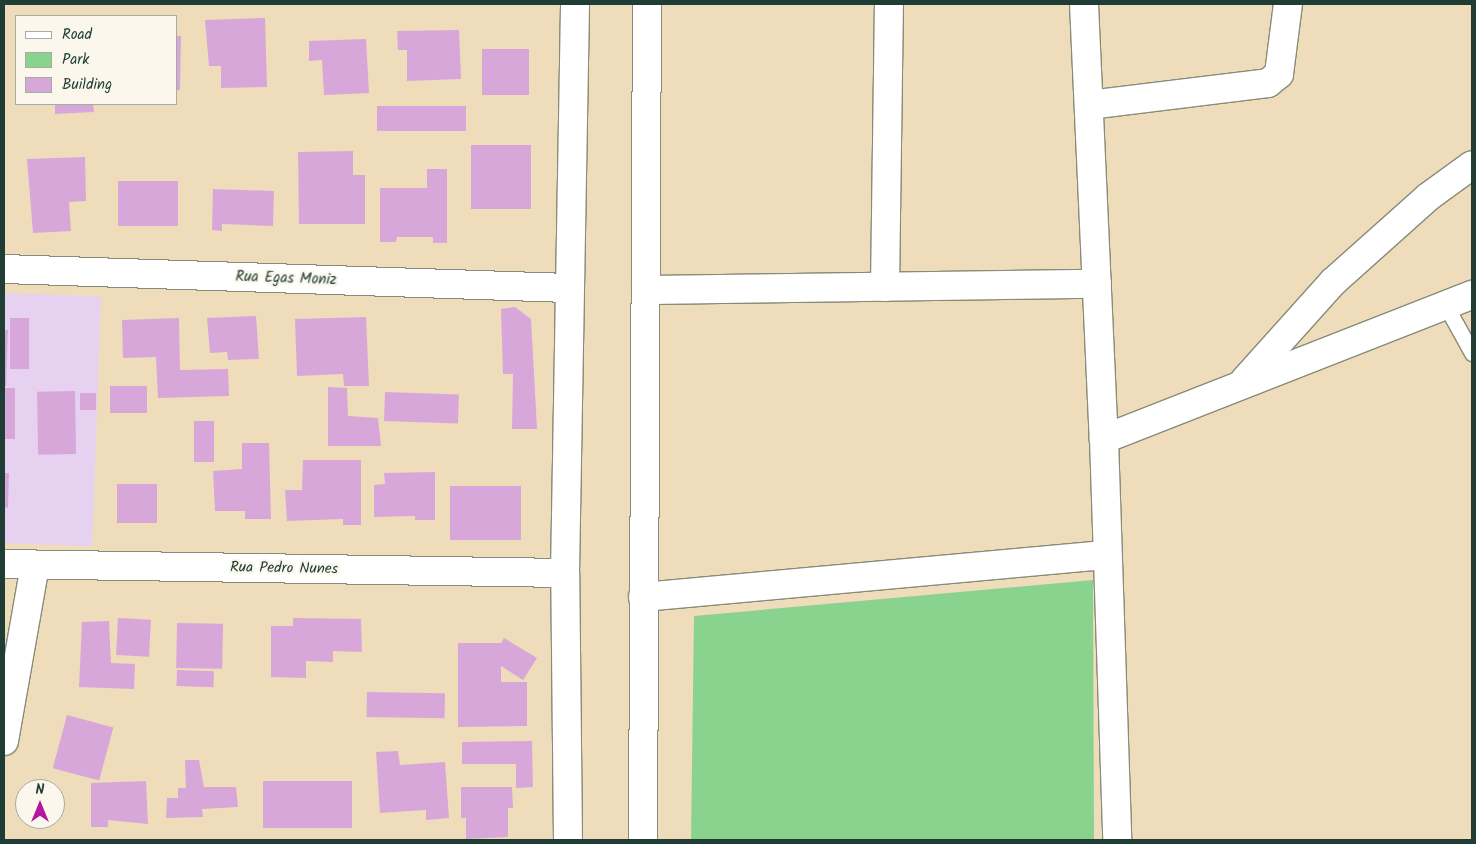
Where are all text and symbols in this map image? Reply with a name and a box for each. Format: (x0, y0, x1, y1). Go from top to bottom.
legend (15, 15, 178, 105)
text: Road (62, 23, 92, 47)
text: Park (62, 48, 89, 72)
text: Building (62, 73, 112, 97)
street label: Rua Egas Moniz (235, 268, 337, 290)
street label: Rua Pedro Nunes (230, 559, 338, 579)
north arrow (15, 779, 65, 829)
text: N (36, 779, 44, 801)

